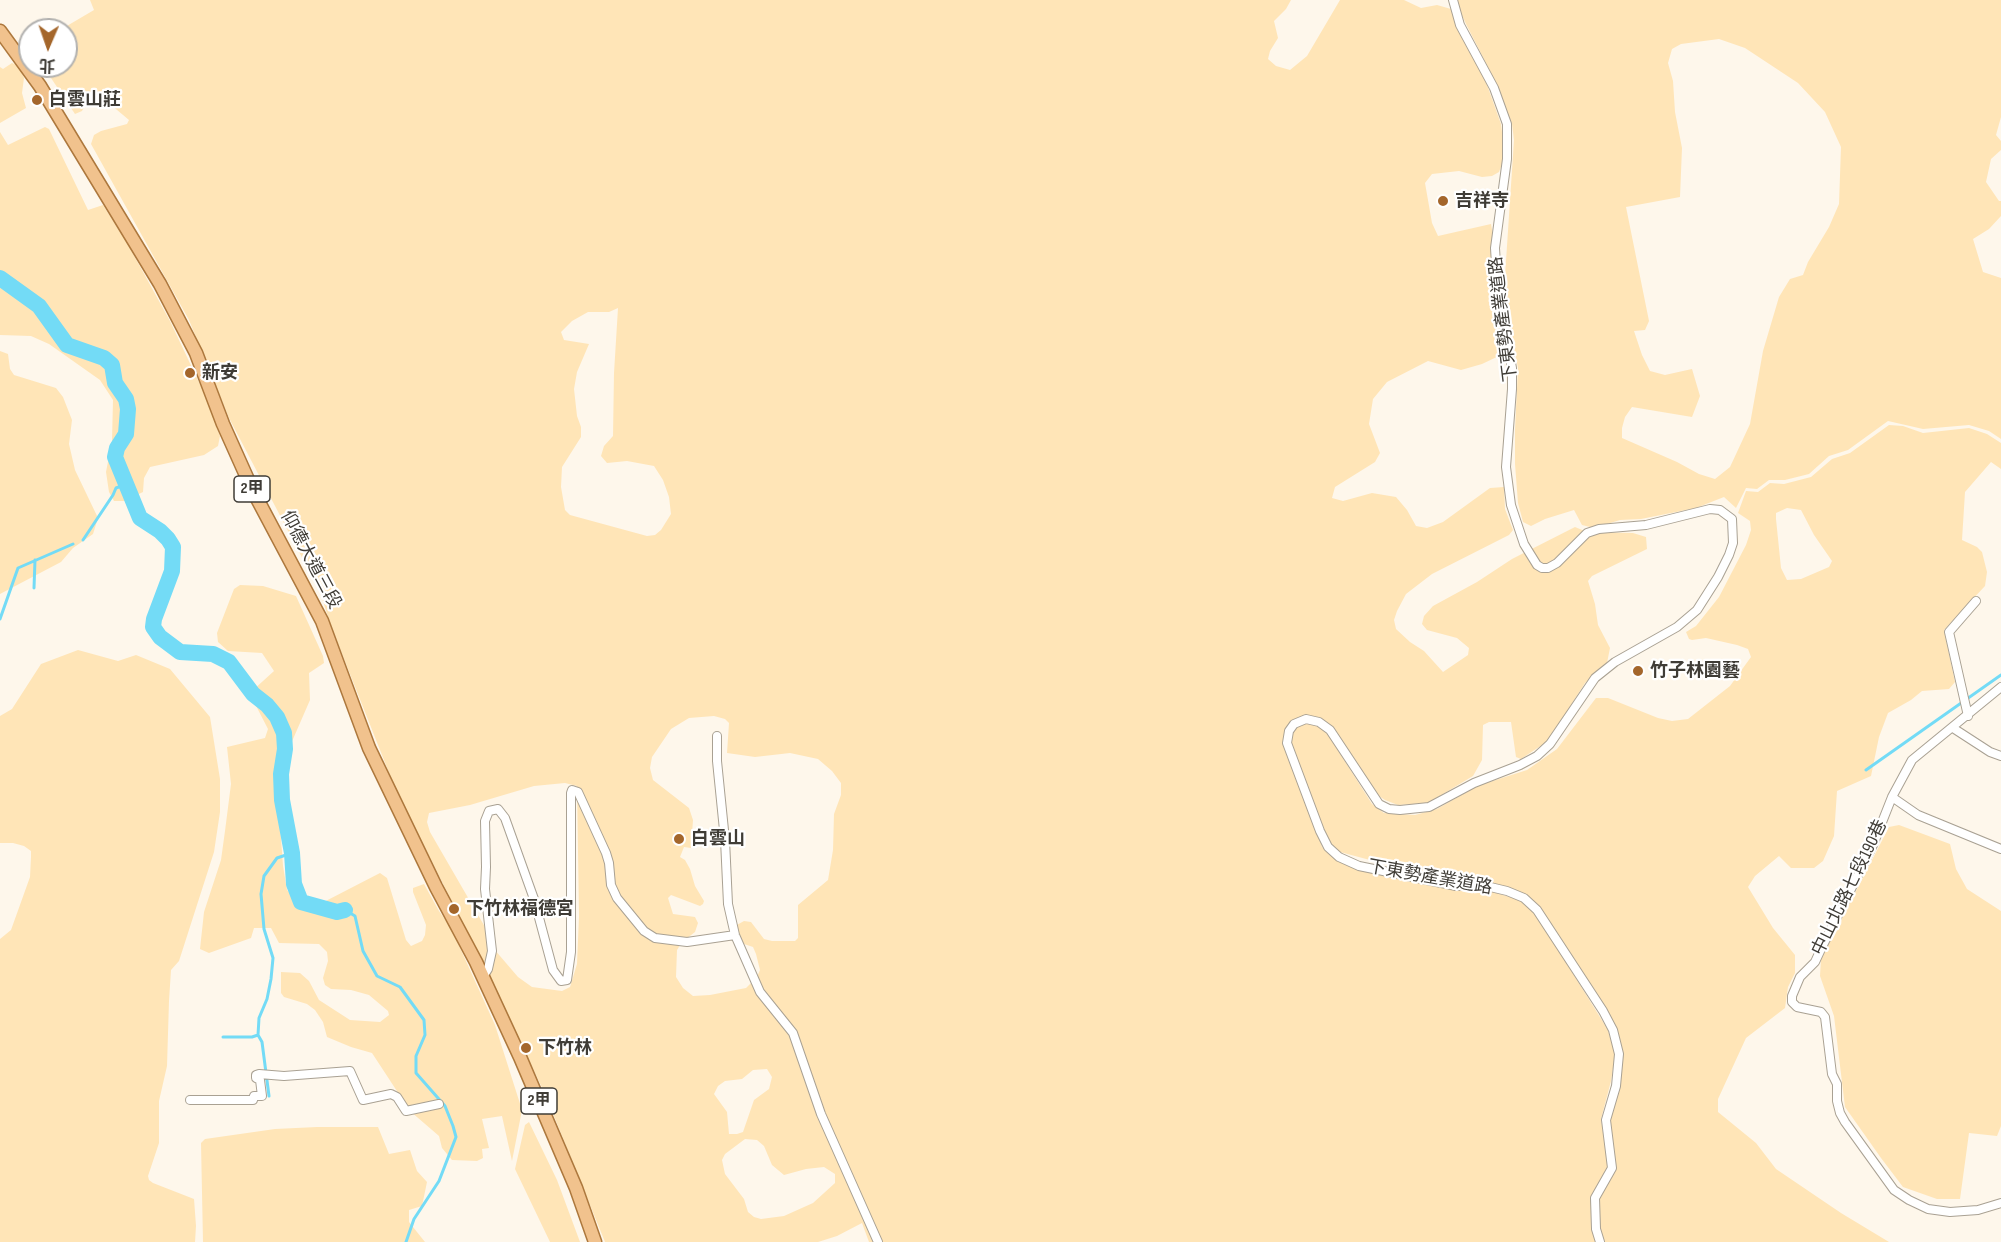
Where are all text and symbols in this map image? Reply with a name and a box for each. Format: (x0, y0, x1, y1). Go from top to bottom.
north arrow (18, 18, 78, 78)
text: 北 (39, 55, 56, 74)
place label: 白雲山莊 (49, 89, 121, 111)
marker: 白雲山莊 (30, 93, 44, 107)
place label: 吉祥寺 (1455, 190, 1509, 212)
marker: 吉祥寺 (1436, 194, 1450, 208)
street label: 下東勢產業道路 (1486, 255, 1522, 383)
place label: 新安 (202, 362, 238, 384)
marker: 新安 (183, 366, 197, 380)
road number: 2甲 (234, 476, 270, 502)
street label: 仰德大道三段 (275, 507, 345, 613)
place label: 竹子林園藝 (1650, 660, 1740, 682)
marker: 竹子林園藝 (1631, 664, 1645, 678)
street label: 中山北路七段190巷 (1808, 817, 1892, 959)
place label: 白雲山 (691, 828, 745, 850)
marker: 白雲山 (672, 832, 686, 846)
street label: 下東勢產業道路 (1366, 856, 1494, 900)
place label: 下竹林福德宮 (466, 898, 574, 920)
marker: 下竹林福德宮 (447, 902, 461, 916)
place label: 下竹林 (538, 1037, 592, 1059)
marker: 下竹林 (519, 1041, 533, 1055)
road number: 2甲 (521, 1088, 557, 1114)

